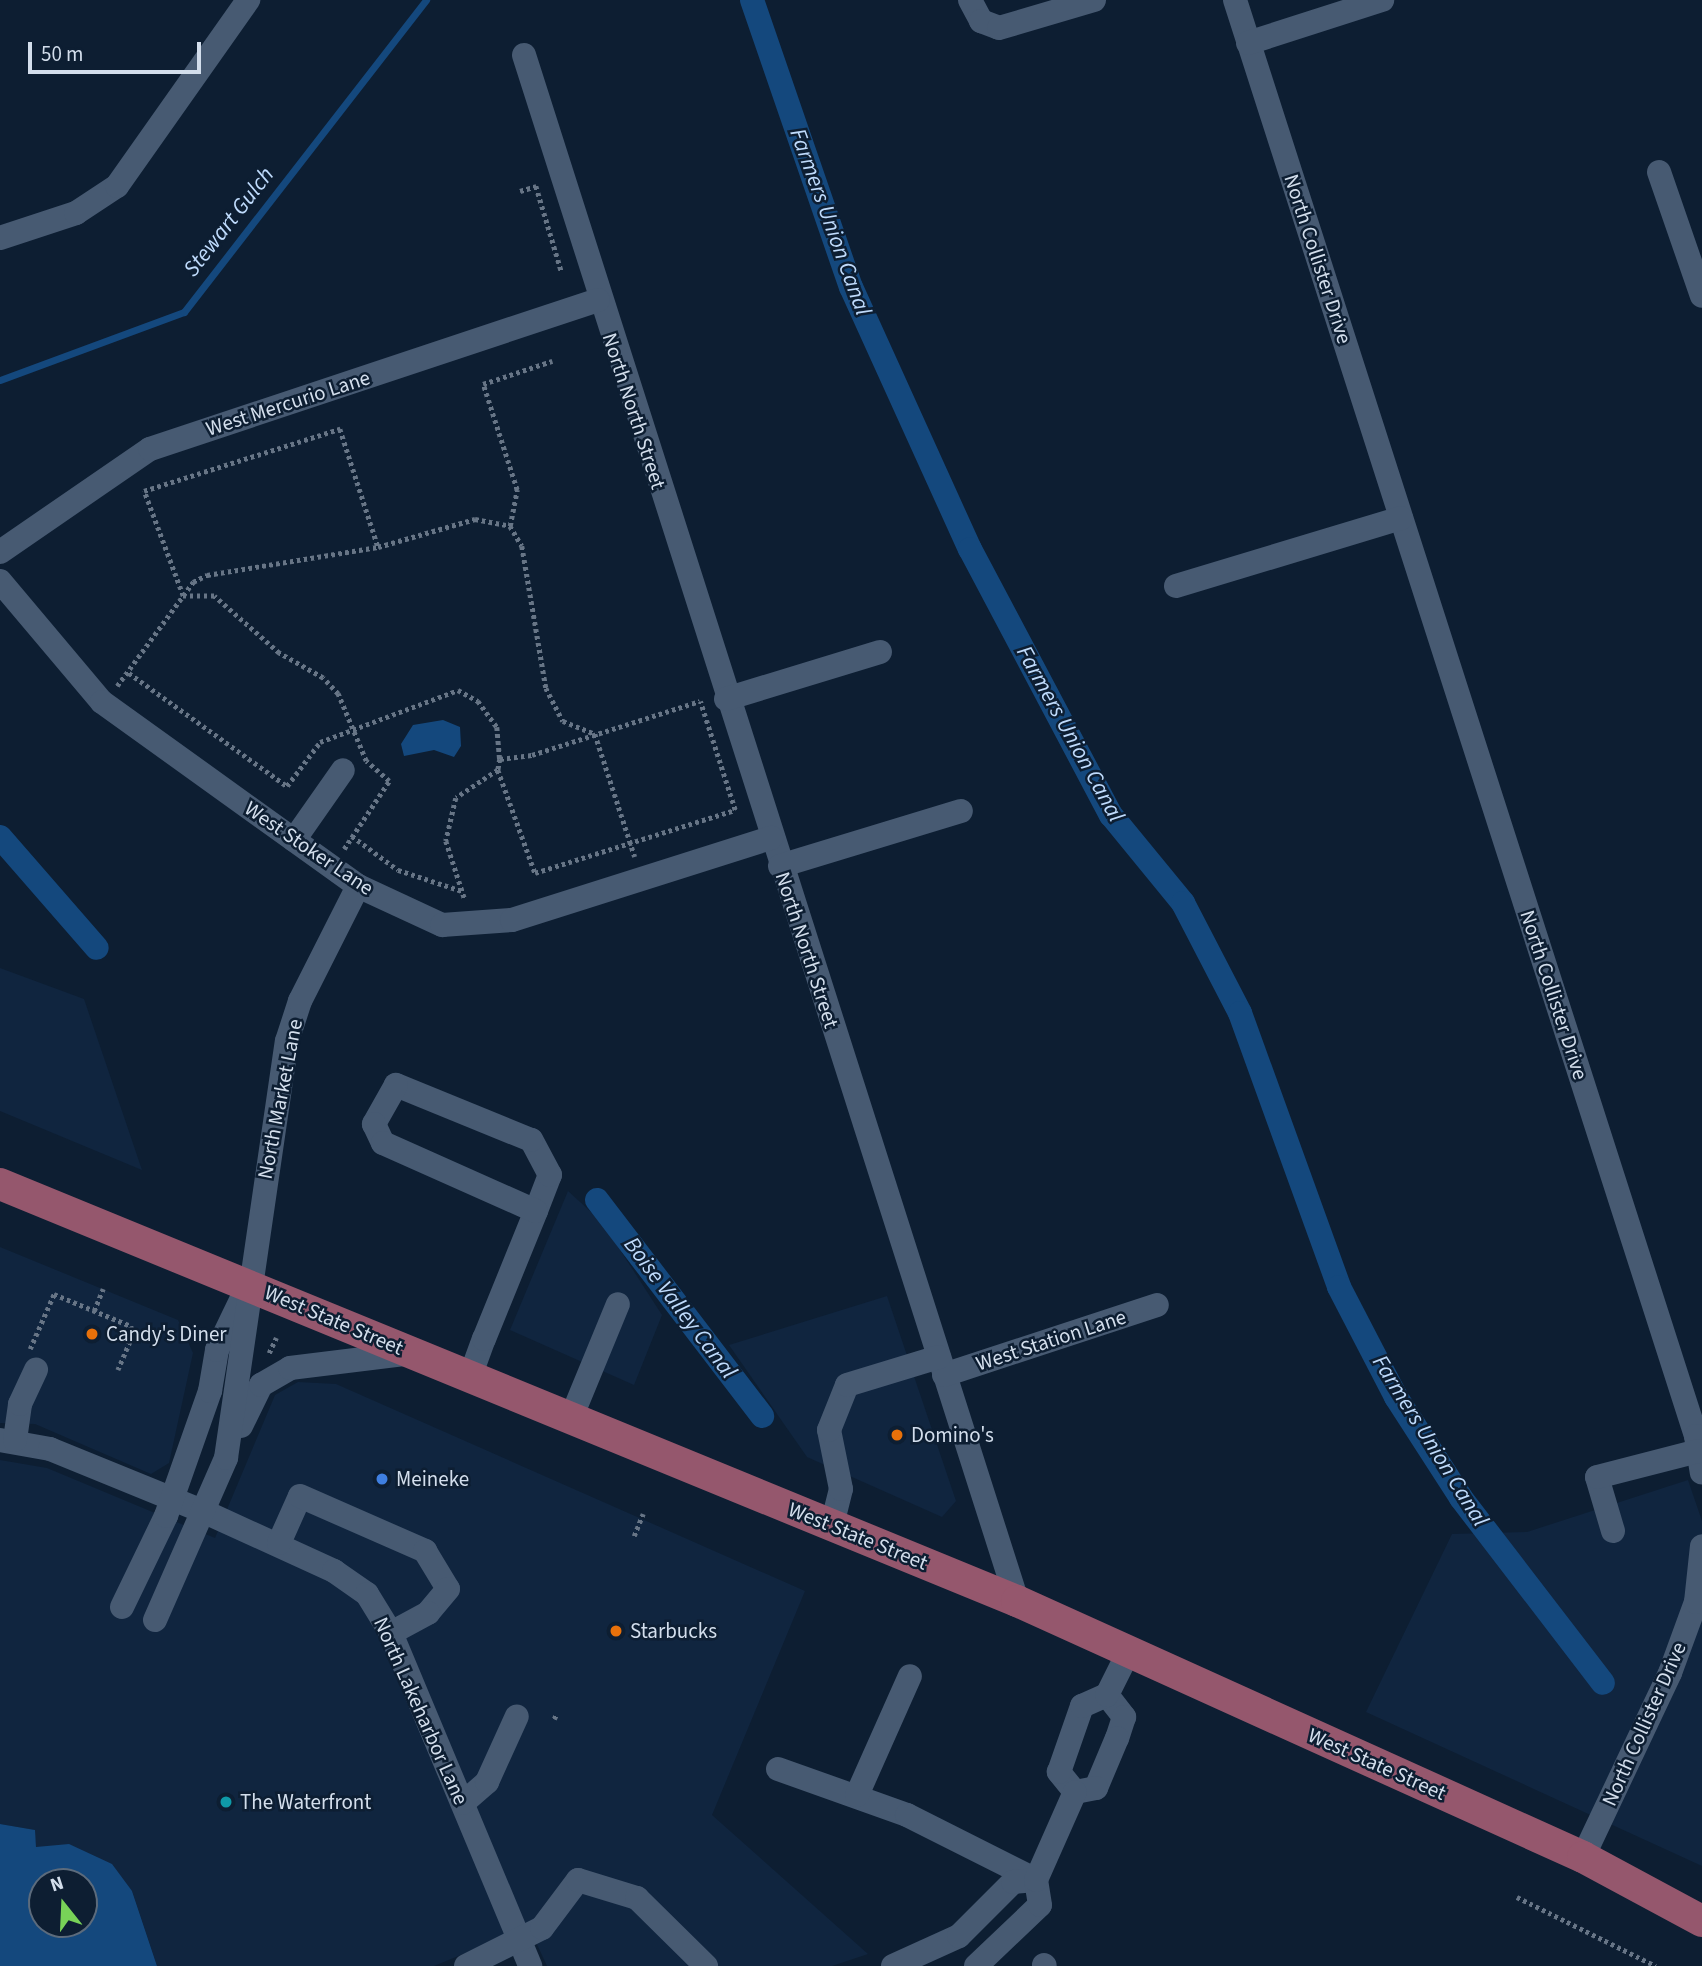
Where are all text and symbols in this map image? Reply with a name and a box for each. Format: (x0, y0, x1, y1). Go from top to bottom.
scale bar (32, 28, 205, 72)
text: 50 m (41, 39, 83, 69)
water label: Farmers Union Canal (783, 125, 877, 319)
water label: Stewart Gulch (178, 162, 280, 282)
street label: North Collister Drive (1279, 171, 1357, 347)
street label: North North Street (597, 330, 671, 492)
street label: West Mercurio Lane (203, 365, 373, 441)
water label: Farmers Union Canal (1010, 641, 1130, 827)
street label: West Stoker Lane (240, 796, 378, 900)
street label: North North Street (770, 869, 844, 1031)
street label: North Collister Drive (1515, 907, 1593, 1083)
street label: North Market Lane (252, 1017, 308, 1181)
water label: Boise Valley Canal (618, 1232, 742, 1384)
street label: West State Street (261, 1279, 407, 1361)
street label: West Station Lane (973, 1304, 1129, 1376)
place label: Candy's Diner (106, 1321, 227, 1347)
marker: Candy's Diner (84, 1326, 100, 1342)
water label: Farmers Union Canal (1366, 1350, 1494, 1532)
place label: Domino's (911, 1422, 994, 1448)
marker: Domino's (889, 1427, 905, 1443)
place label: Meineke (396, 1466, 469, 1492)
marker: Meineke (374, 1471, 390, 1487)
street label: West State Street (785, 1497, 931, 1575)
street label: North Lakeharbor Lane (368, 1613, 474, 1809)
place label: Starbucks (630, 1618, 717, 1644)
marker: Starbucks (608, 1623, 624, 1639)
street label: North Collister Drive (1597, 1638, 1691, 1810)
street label: West State Street (1304, 1722, 1450, 1806)
place label: The Waterfront (240, 1789, 371, 1815)
marker: The Waterfront (218, 1794, 234, 1810)
north arrow (28, 1868, 98, 1938)
text: N (47, 1870, 67, 1899)

